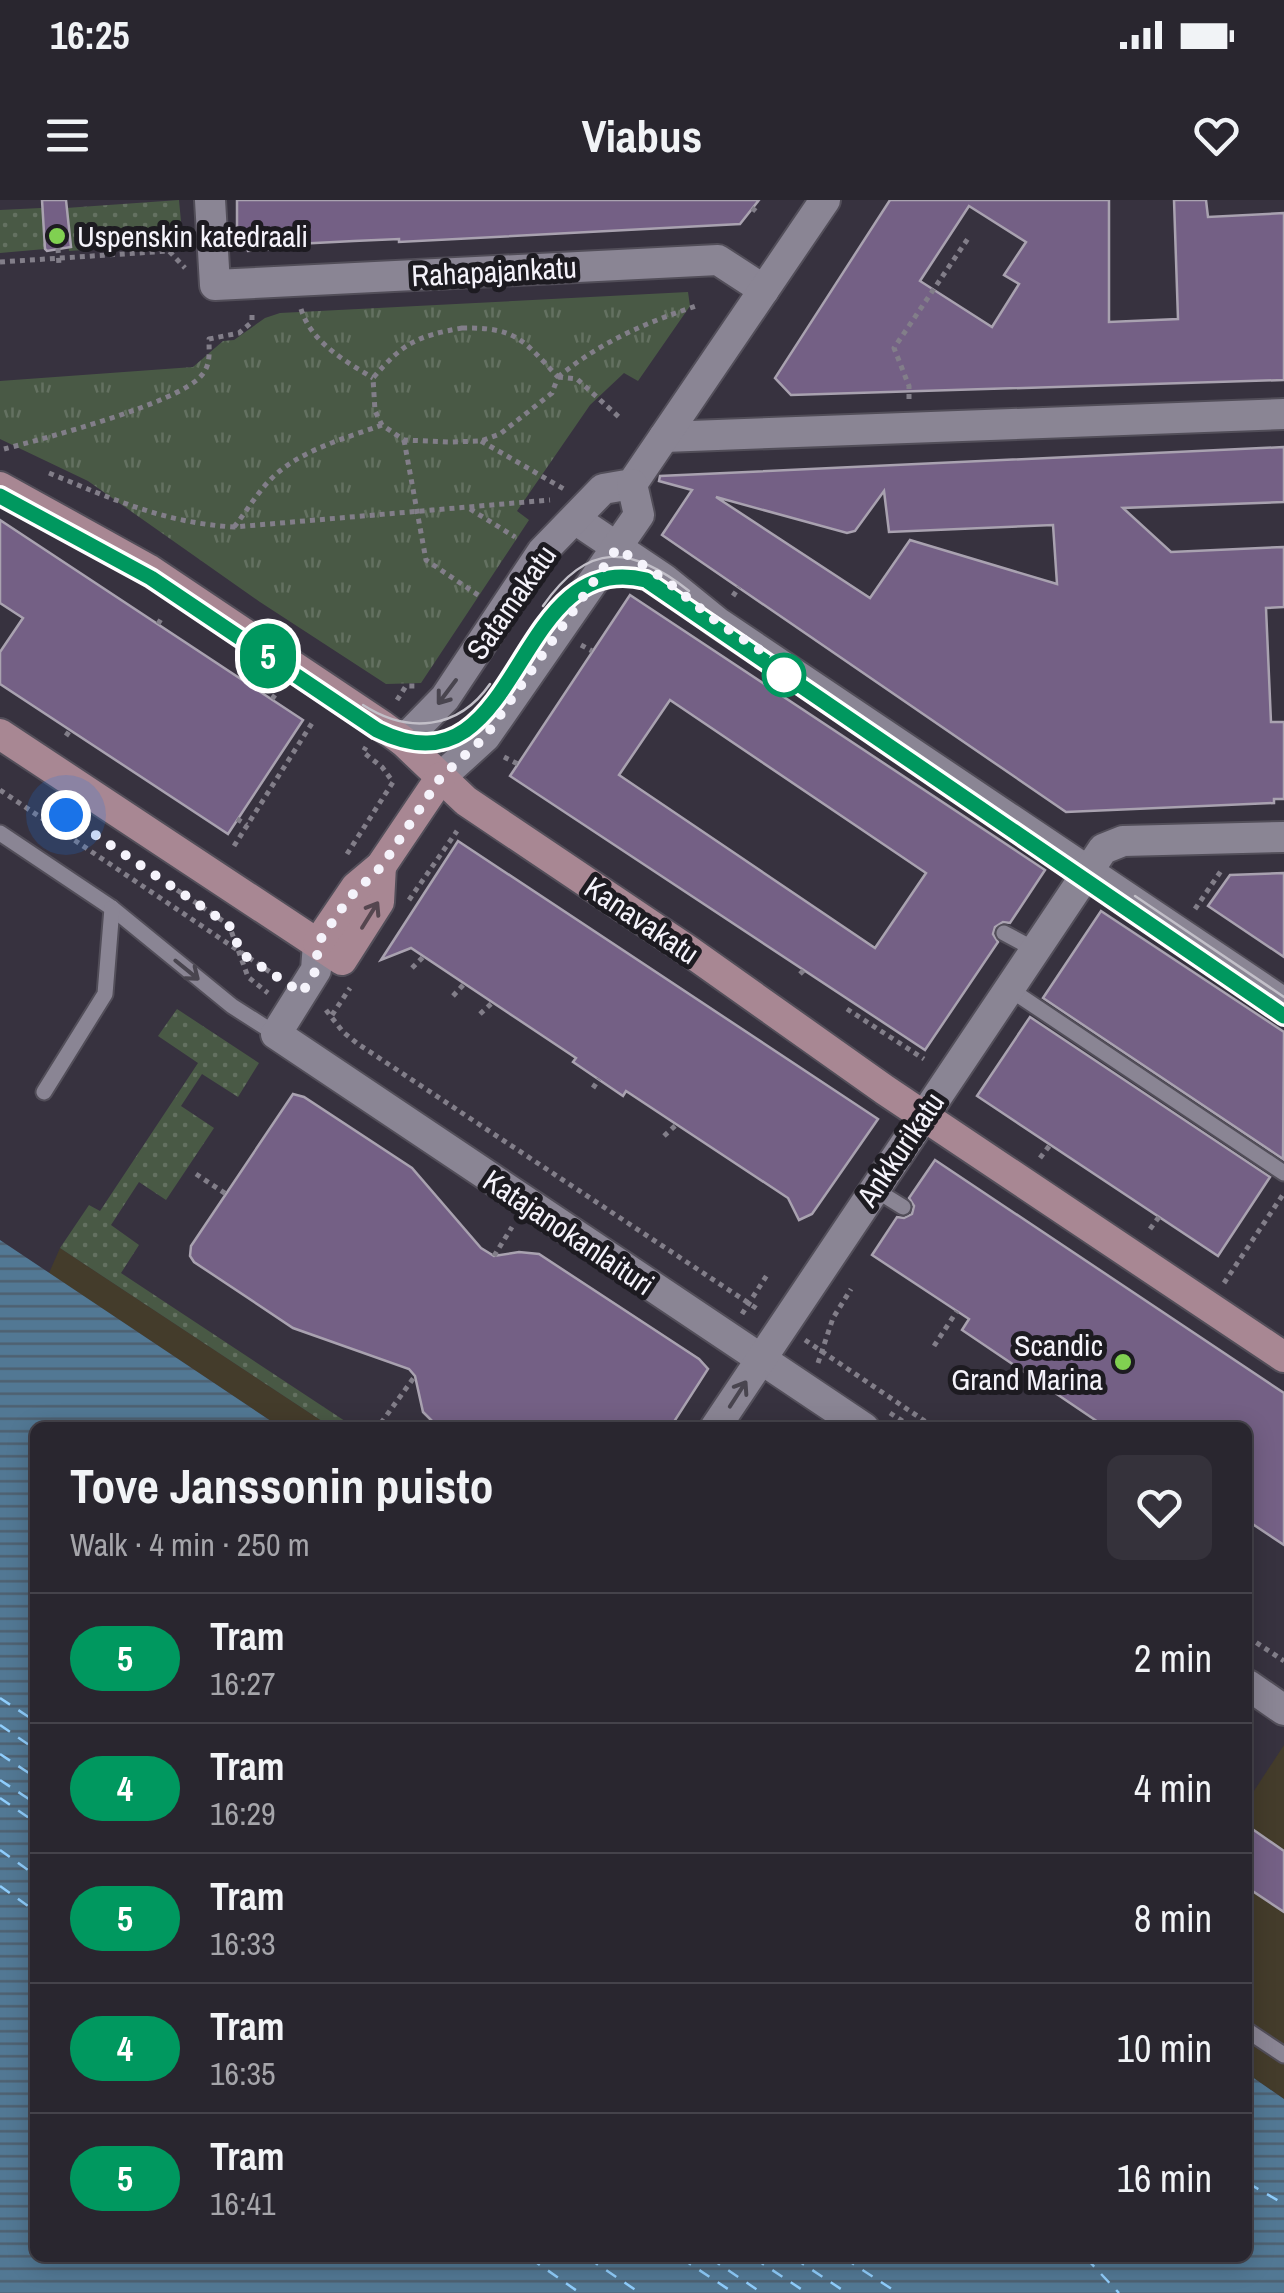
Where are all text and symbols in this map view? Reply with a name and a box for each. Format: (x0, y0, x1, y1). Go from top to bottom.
text: 16:25 (50, 10, 130, 61)
text: Viabus (582, 105, 702, 166)
icon: menu (40, 108, 95, 163)
icon: heart (1189, 108, 1244, 163)
place label: Uspenskin katedraali (77, 216, 308, 256)
marker: Uspenskin katedraali (46, 225, 68, 247)
street label: Rahapajankatu (410, 247, 578, 295)
street label: Satamakatu (457, 537, 565, 667)
line badge: 5 (236, 624, 300, 688)
text: 5 (260, 633, 276, 680)
unlabelled marker (763, 654, 805, 696)
one-way arrow (436, 679, 458, 705)
your location (41, 790, 91, 840)
street label: Kanavakatu (577, 867, 707, 973)
one-way arrow (360, 902, 380, 930)
one-way arrow (174, 959, 200, 981)
street label: Ankkurikatu (847, 1084, 953, 1215)
street label: Katajanokanlaituri (476, 1160, 662, 1304)
place label: Scandic Grand Marina (951, 1325, 1103, 1399)
marker: Scandic Grand Marina (1112, 1351, 1134, 1373)
one-way arrow (727, 1380, 748, 1408)
text: Tove Janssonin puisto (70, 1453, 494, 1518)
button: heart (1107, 1455, 1212, 1560)
text: Walk · 4 min · 250 m (70, 1523, 310, 1566)
text: Tram (210, 1611, 284, 1662)
text: 2 min (1134, 1633, 1212, 1684)
text: 5 (117, 1635, 133, 1682)
text: 16:27 (210, 1662, 276, 1705)
text: Tram (210, 1741, 284, 1792)
text: 4 min (1134, 1763, 1212, 1814)
text: 4 (117, 1765, 133, 1812)
text: 16:29 (210, 1792, 276, 1835)
text: Tram (210, 1871, 284, 1922)
text: 8 min (1134, 1893, 1212, 1944)
text: 5 (117, 1895, 133, 1942)
text: 16:33 (210, 1922, 276, 1965)
text: Tram (210, 2001, 284, 2052)
text: 10 min (1117, 2023, 1212, 2074)
text: 4 (117, 2025, 133, 2072)
text: 16:35 (210, 2052, 276, 2095)
text: Tram (210, 2131, 284, 2182)
text: 16 min (1117, 2153, 1212, 2204)
text: 5 (117, 2155, 133, 2202)
text: 16:41 (210, 2182, 276, 2225)

